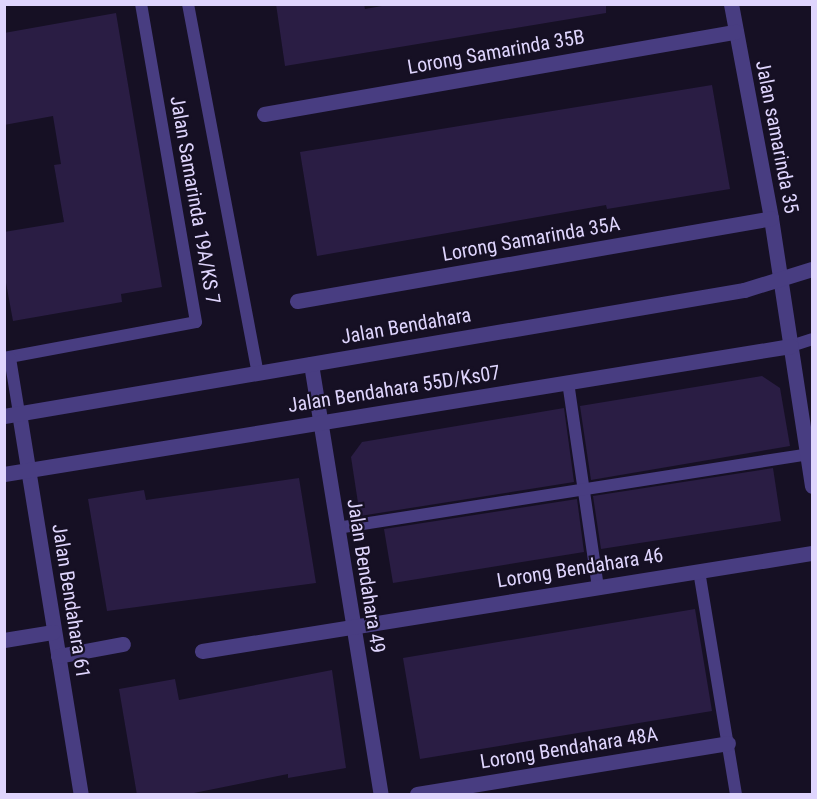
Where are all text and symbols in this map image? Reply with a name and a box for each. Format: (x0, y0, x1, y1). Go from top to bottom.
street label: Lorong Samarinda 35B (406, 25, 586, 79)
street label: Jalan samarinda 35 (750, 59, 804, 215)
street label: Jalan Samarinda 19A/KS 7 (165, 94, 225, 306)
street label: Lorong Samarinda 35A (440, 212, 622, 266)
street label: Jalan Bendahara (339, 303, 473, 349)
street label: Jalan Bendahara 55D/Ks07 (286, 360, 502, 418)
street label: Jalan Bendahara 49 (342, 497, 390, 655)
street label: Jalan Bendahara 61 (47, 522, 95, 680)
street label: Lorong Bendahara 46 (495, 543, 665, 593)
street label: Lorong Bendahara 48A (478, 722, 660, 774)

